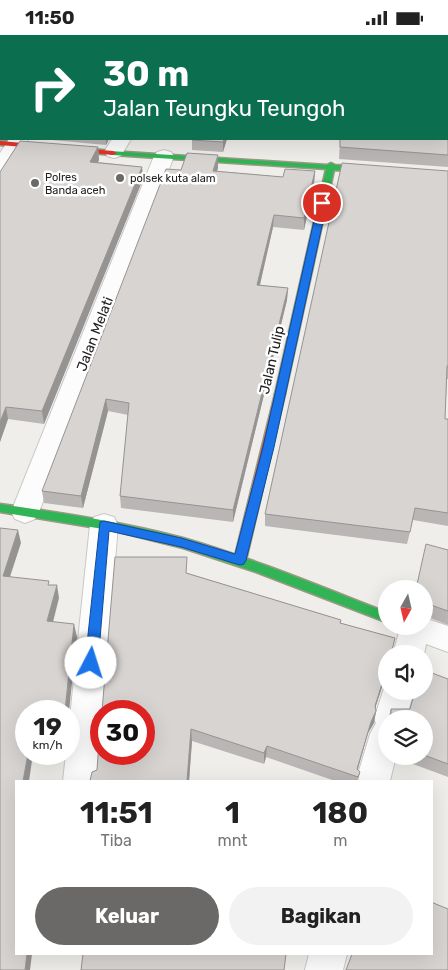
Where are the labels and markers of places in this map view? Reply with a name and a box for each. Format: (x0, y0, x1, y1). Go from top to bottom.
place label: Polres Banda aceh (45, 171, 105, 197)
marker: polsek kuta alam (114, 172, 126, 184)
place label: polsek kuta alam (130, 172, 216, 185)
marker: Polres Banda aceh (29, 177, 41, 189)
pin (301, 182, 343, 224)

